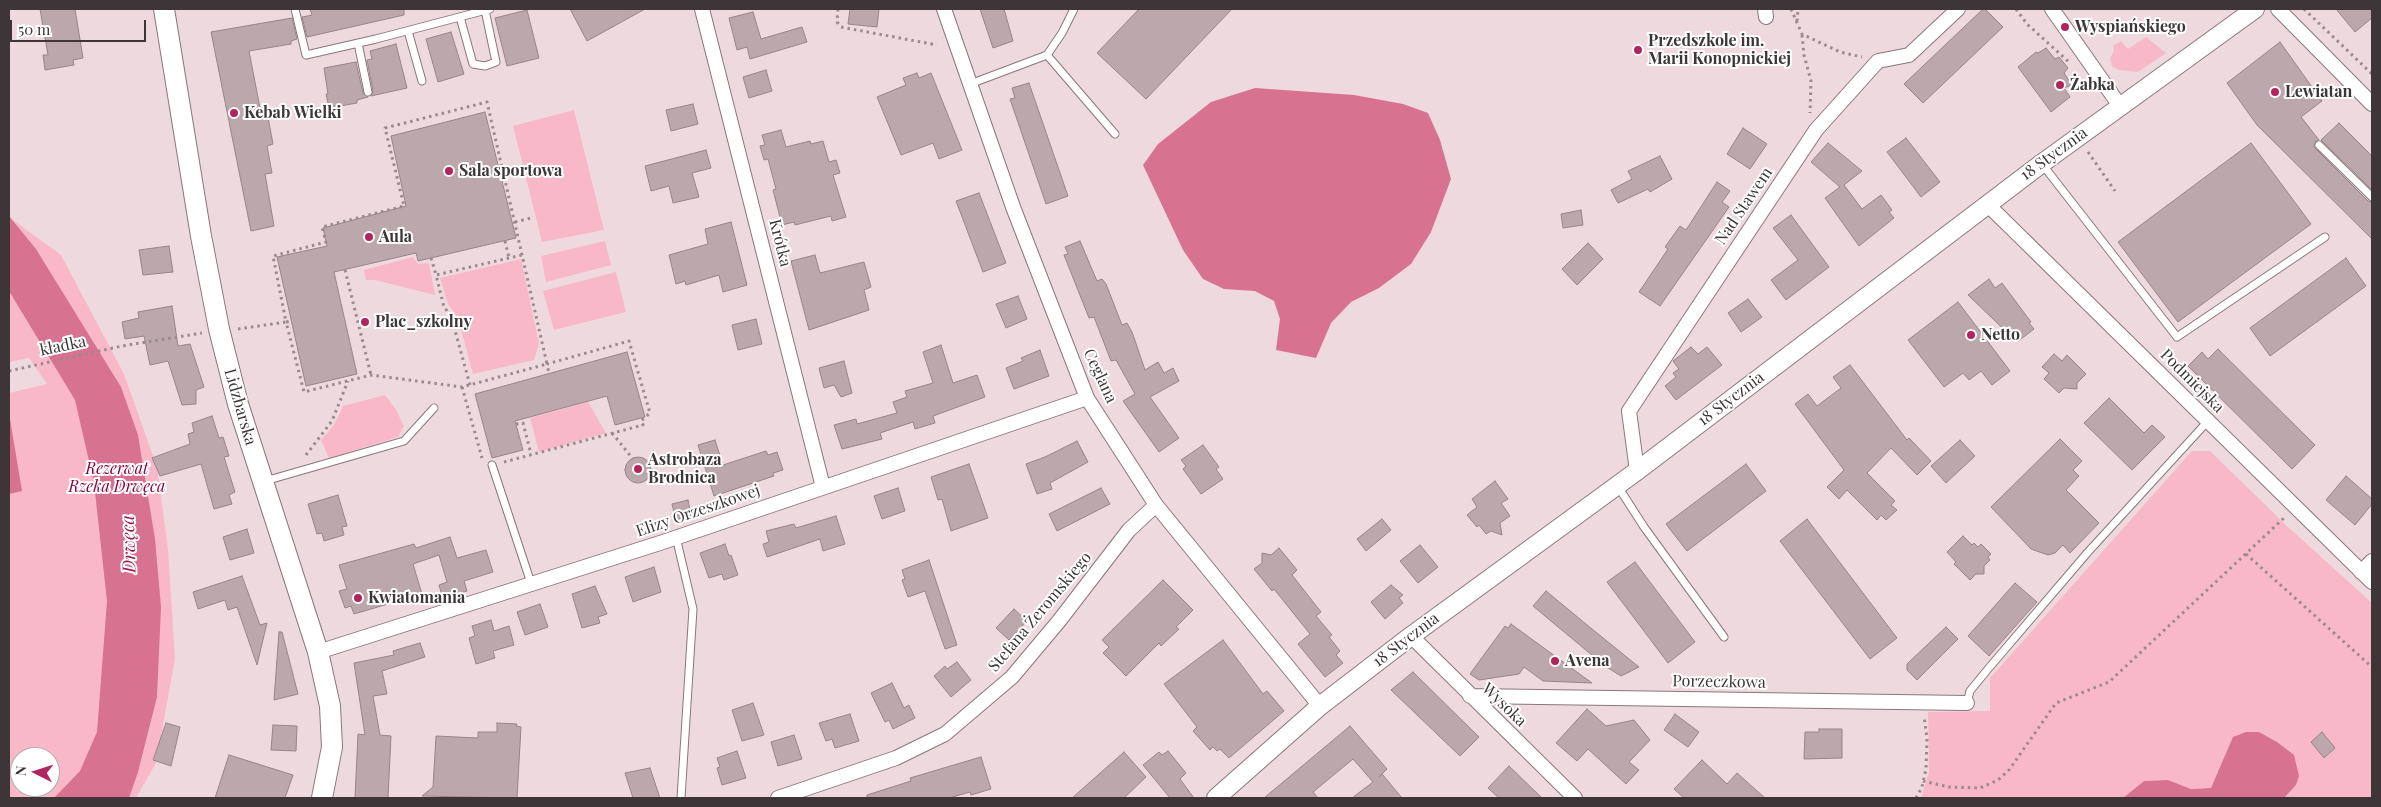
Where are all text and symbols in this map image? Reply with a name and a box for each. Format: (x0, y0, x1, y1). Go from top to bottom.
scale bar (12, 10, 149, 42)
place label: Wyspiańskiego (2075, 17, 2186, 37)
text: 50 m (18, 19, 50, 39)
marker: Wyspiańskiego (2059, 21, 2071, 33)
place label: Przedszkole im. Marii Konopnickiej (1648, 31, 1791, 69)
marker: Przedszkole im. Marii Konopnickiej (1632, 44, 1644, 56)
place label: Żabka (2070, 75, 2115, 95)
marker: Żabka (2054, 79, 2066, 91)
place label: Lewiatan (2285, 82, 2352, 102)
marker: Lewiatan (2269, 86, 2281, 98)
place label: Kebab Wielki (244, 103, 342, 123)
marker: Kebab Wielki (228, 107, 240, 119)
street label: 18 Stycznia (2017, 123, 2091, 185)
place label: Sala sportowa (459, 161, 562, 181)
street label: Nad Stawem (1711, 164, 1777, 248)
marker: Sala sportowa (443, 165, 455, 177)
street label: Krótka (765, 217, 795, 269)
place label: Aula (379, 227, 412, 247)
marker: Aula (363, 231, 375, 243)
place label: Plac_szkolny (375, 312, 472, 332)
marker: Plac_szkolny (359, 316, 371, 328)
place label: Netto (1981, 325, 2020, 345)
marker: Netto (1965, 329, 1977, 341)
street label: kładka (38, 332, 88, 360)
street label: Podmiejska (2156, 345, 2228, 417)
street label: Ceglana (1079, 346, 1121, 406)
street label: Lidzbarska (220, 366, 260, 448)
street label: 18 Stycznia (1694, 368, 1768, 430)
place label: Astrobaza Brodnica (648, 450, 722, 488)
park label: Rezerwat Rzeka Drwęca (69, 459, 165, 497)
marker: Astrobaza Brodnica (632, 463, 644, 475)
street label: Elizy Orzeszkowej (634, 481, 762, 541)
water label: Drwęca (117, 515, 141, 573)
street label: Stefana Żeromskiego (984, 548, 1096, 676)
place label: Kwiatomania (368, 588, 465, 608)
marker: Kwiatomania (352, 592, 364, 604)
street label: 18 Stycznia (1369, 609, 1443, 671)
place label: Avena (1565, 651, 1610, 671)
marker: Avena (1549, 655, 1561, 667)
street label: Porzeczkowa (1672, 672, 1766, 692)
street label: Wysoka (1478, 679, 1530, 731)
north arrow (10, 747, 60, 797)
text: N (11, 765, 30, 777)

